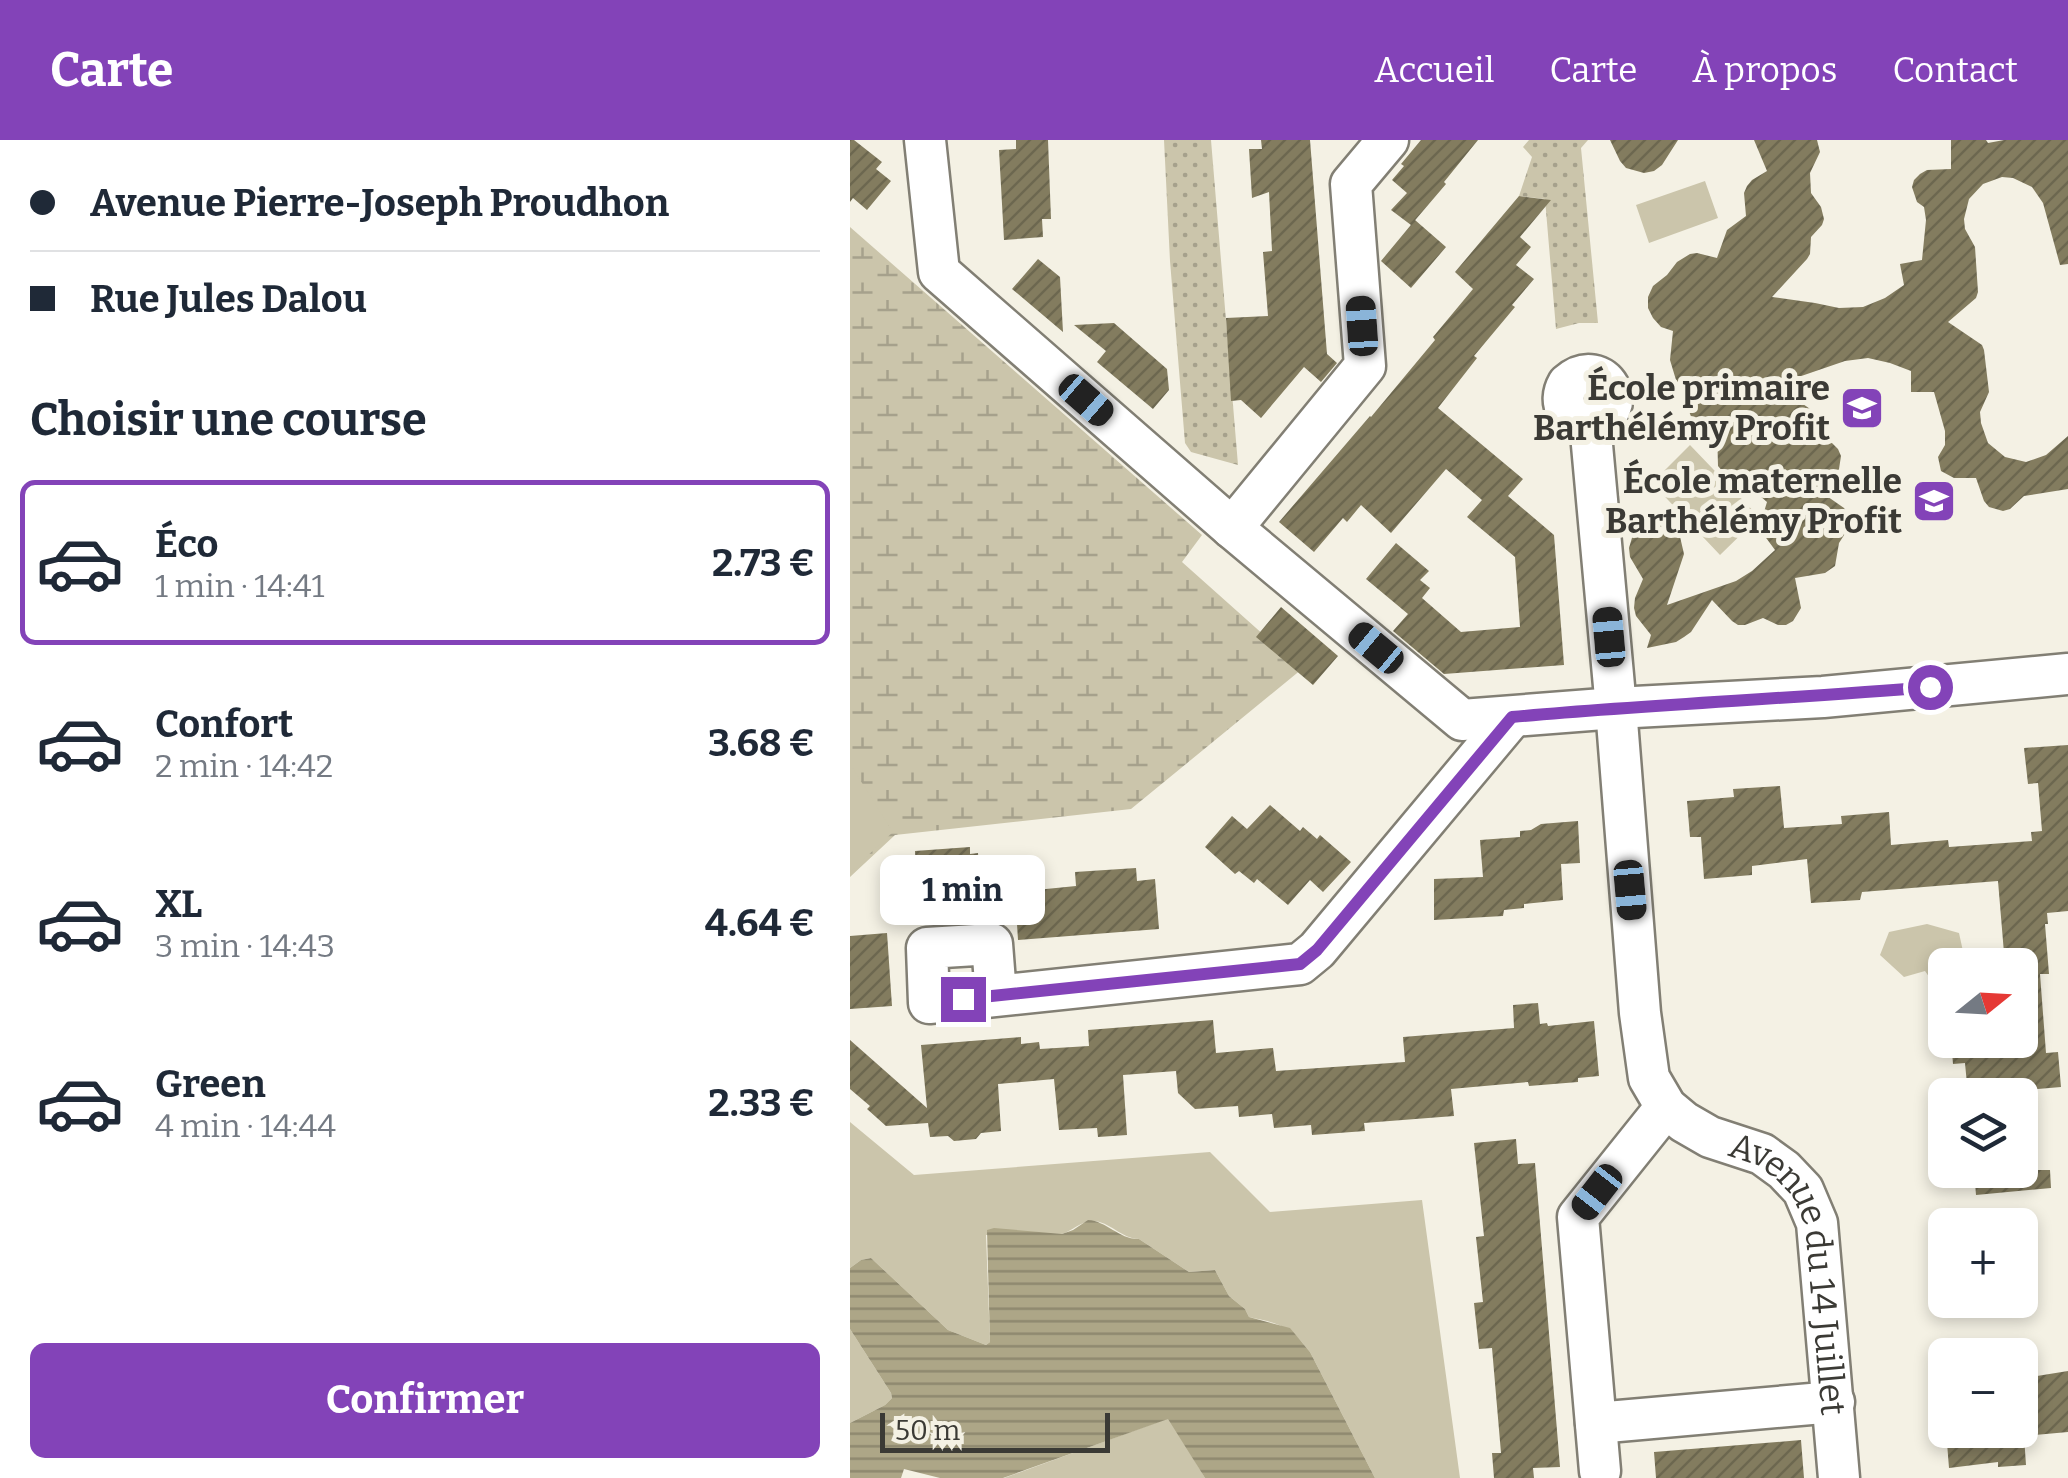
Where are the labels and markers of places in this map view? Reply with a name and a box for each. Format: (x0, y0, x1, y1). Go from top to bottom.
place label: École primaire Barthélémy Profit (1533, 366, 1830, 449)
school or university icon: École primaire Barthélémy Profit (1839, 385, 1885, 431)
place label: École maternelle Barthélémy Profit (1605, 459, 1902, 542)
school or university icon: École maternelle Barthélémy Profit (1911, 478, 1957, 524)

